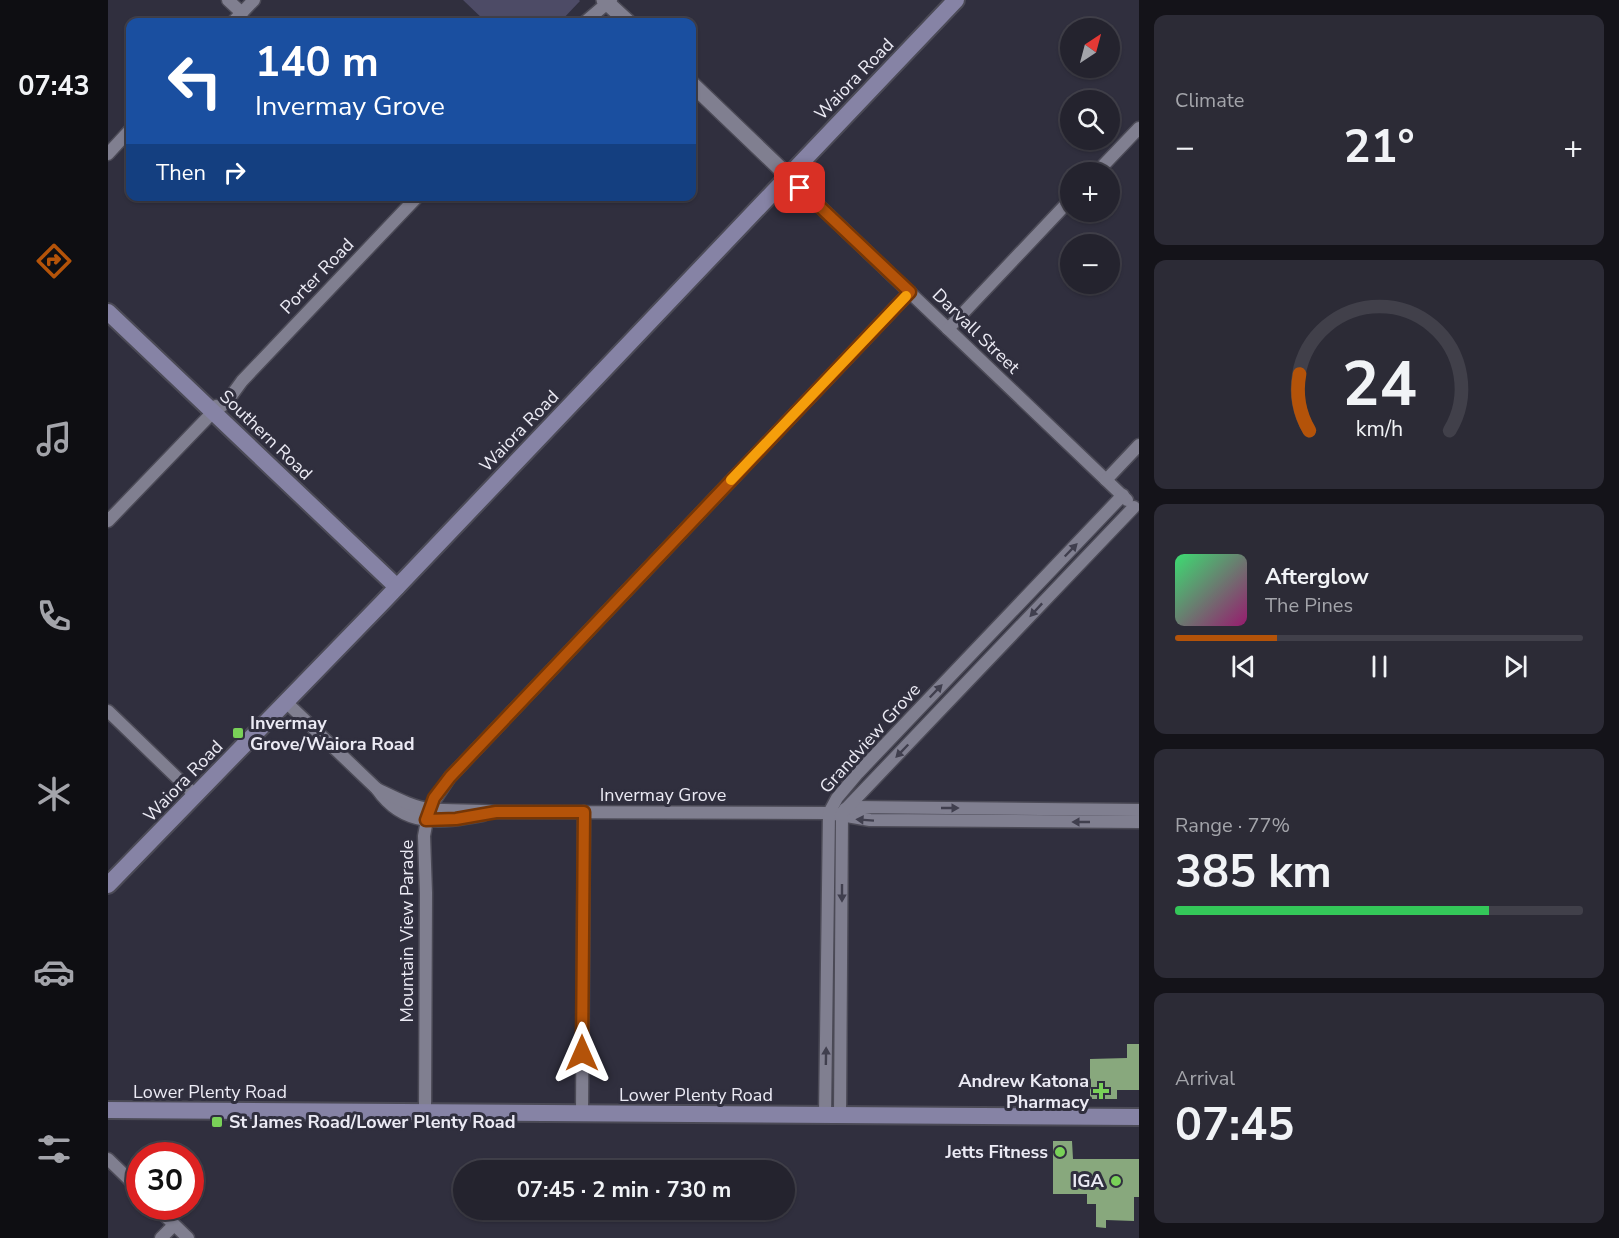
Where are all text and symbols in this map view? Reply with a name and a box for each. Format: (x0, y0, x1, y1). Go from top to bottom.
north arrow (1060, 18, 1120, 78)
map controls (1060, 18, 1120, 294)
street label: Waiora Road (809, 33, 899, 125)
text: 140 m (255, 34, 379, 91)
icon: left (156, 42, 234, 120)
text: 07:43 (18, 68, 90, 105)
text: Climate (1175, 87, 1244, 114)
text: Invermay Grove (255, 88, 445, 125)
button: search (1060, 90, 1120, 150)
text: 21° (1343, 117, 1415, 178)
text: − (1175, 125, 1195, 170)
text: + (1563, 125, 1583, 170)
icon: right (218, 156, 251, 189)
text: Then (156, 158, 206, 188)
pin (774, 162, 825, 213)
button: + (1060, 162, 1120, 222)
icon: arrive (783, 171, 816, 204)
street label: Porter Road (275, 233, 359, 319)
button: − (1060, 234, 1120, 294)
icon: directions (33, 240, 75, 282)
street label: Darvall Street (927, 283, 1025, 379)
text: 24 (1342, 343, 1416, 428)
street label: Southern Road (214, 385, 318, 485)
street label: Waiora Road (474, 385, 564, 477)
text: km/h (1355, 415, 1403, 445)
icon: music (33, 418, 75, 460)
one-way arrow (1064, 543, 1077, 558)
text: Afterglow (1265, 562, 1369, 592)
text: The Pines (1265, 592, 1353, 619)
icon: phone (33, 595, 75, 637)
one-way arrow (1029, 602, 1043, 617)
icon: previous (1227, 650, 1260, 683)
icon: pause (1363, 650, 1396, 683)
icon: next (1499, 650, 1532, 683)
street label: Grandview Grove (814, 678, 926, 798)
one-way arrow (929, 684, 943, 698)
place label: Invermay Grove/Waiora Road (250, 711, 414, 756)
marker: Invermay Grove/Waiora Road (231, 726, 245, 740)
street label: Waiora Road (138, 735, 228, 827)
one-way arrow (895, 744, 909, 758)
icon: climate (33, 773, 75, 815)
street label: Invermay Grove (600, 783, 726, 807)
one-way arrow (940, 803, 959, 813)
text: Range · 77% (1175, 812, 1290, 839)
one-way arrow (855, 815, 874, 824)
one-way arrow (1071, 817, 1090, 827)
street label: Mountain View Parade (395, 840, 419, 1022)
text: 385 km (1175, 842, 1332, 903)
one-way arrow (837, 883, 846, 902)
icon: car (33, 951, 75, 993)
position arrow (550, 1021, 614, 1085)
one-way arrow (821, 1047, 831, 1066)
text: Arrival (1175, 1065, 1235, 1092)
place label: Andrew Katona Pharmacy (958, 1069, 1090, 1114)
street label: Lower Plenty Road (133, 1080, 287, 1104)
street label: Lower Plenty Road (619, 1083, 773, 1107)
marker: Andrew Katona Pharmacy (1094, 1084, 1108, 1098)
text: 07:45 (1175, 1095, 1294, 1156)
place label: St James Road/Lower Plenty Road (229, 1110, 515, 1134)
marker: St James Road/Lower Plenty Road (210, 1115, 224, 1129)
icon: filters (33, 1128, 75, 1170)
place label: Jetts Fitness (944, 1140, 1048, 1164)
speed limit sign: 30 (126, 1142, 204, 1220)
marker: Jetts Fitness (1053, 1145, 1067, 1159)
place label: IGA (1072, 1169, 1105, 1193)
marker: IGA (1109, 1174, 1123, 1188)
text: 07:45 · 2 min · 730 m (517, 1175, 731, 1205)

